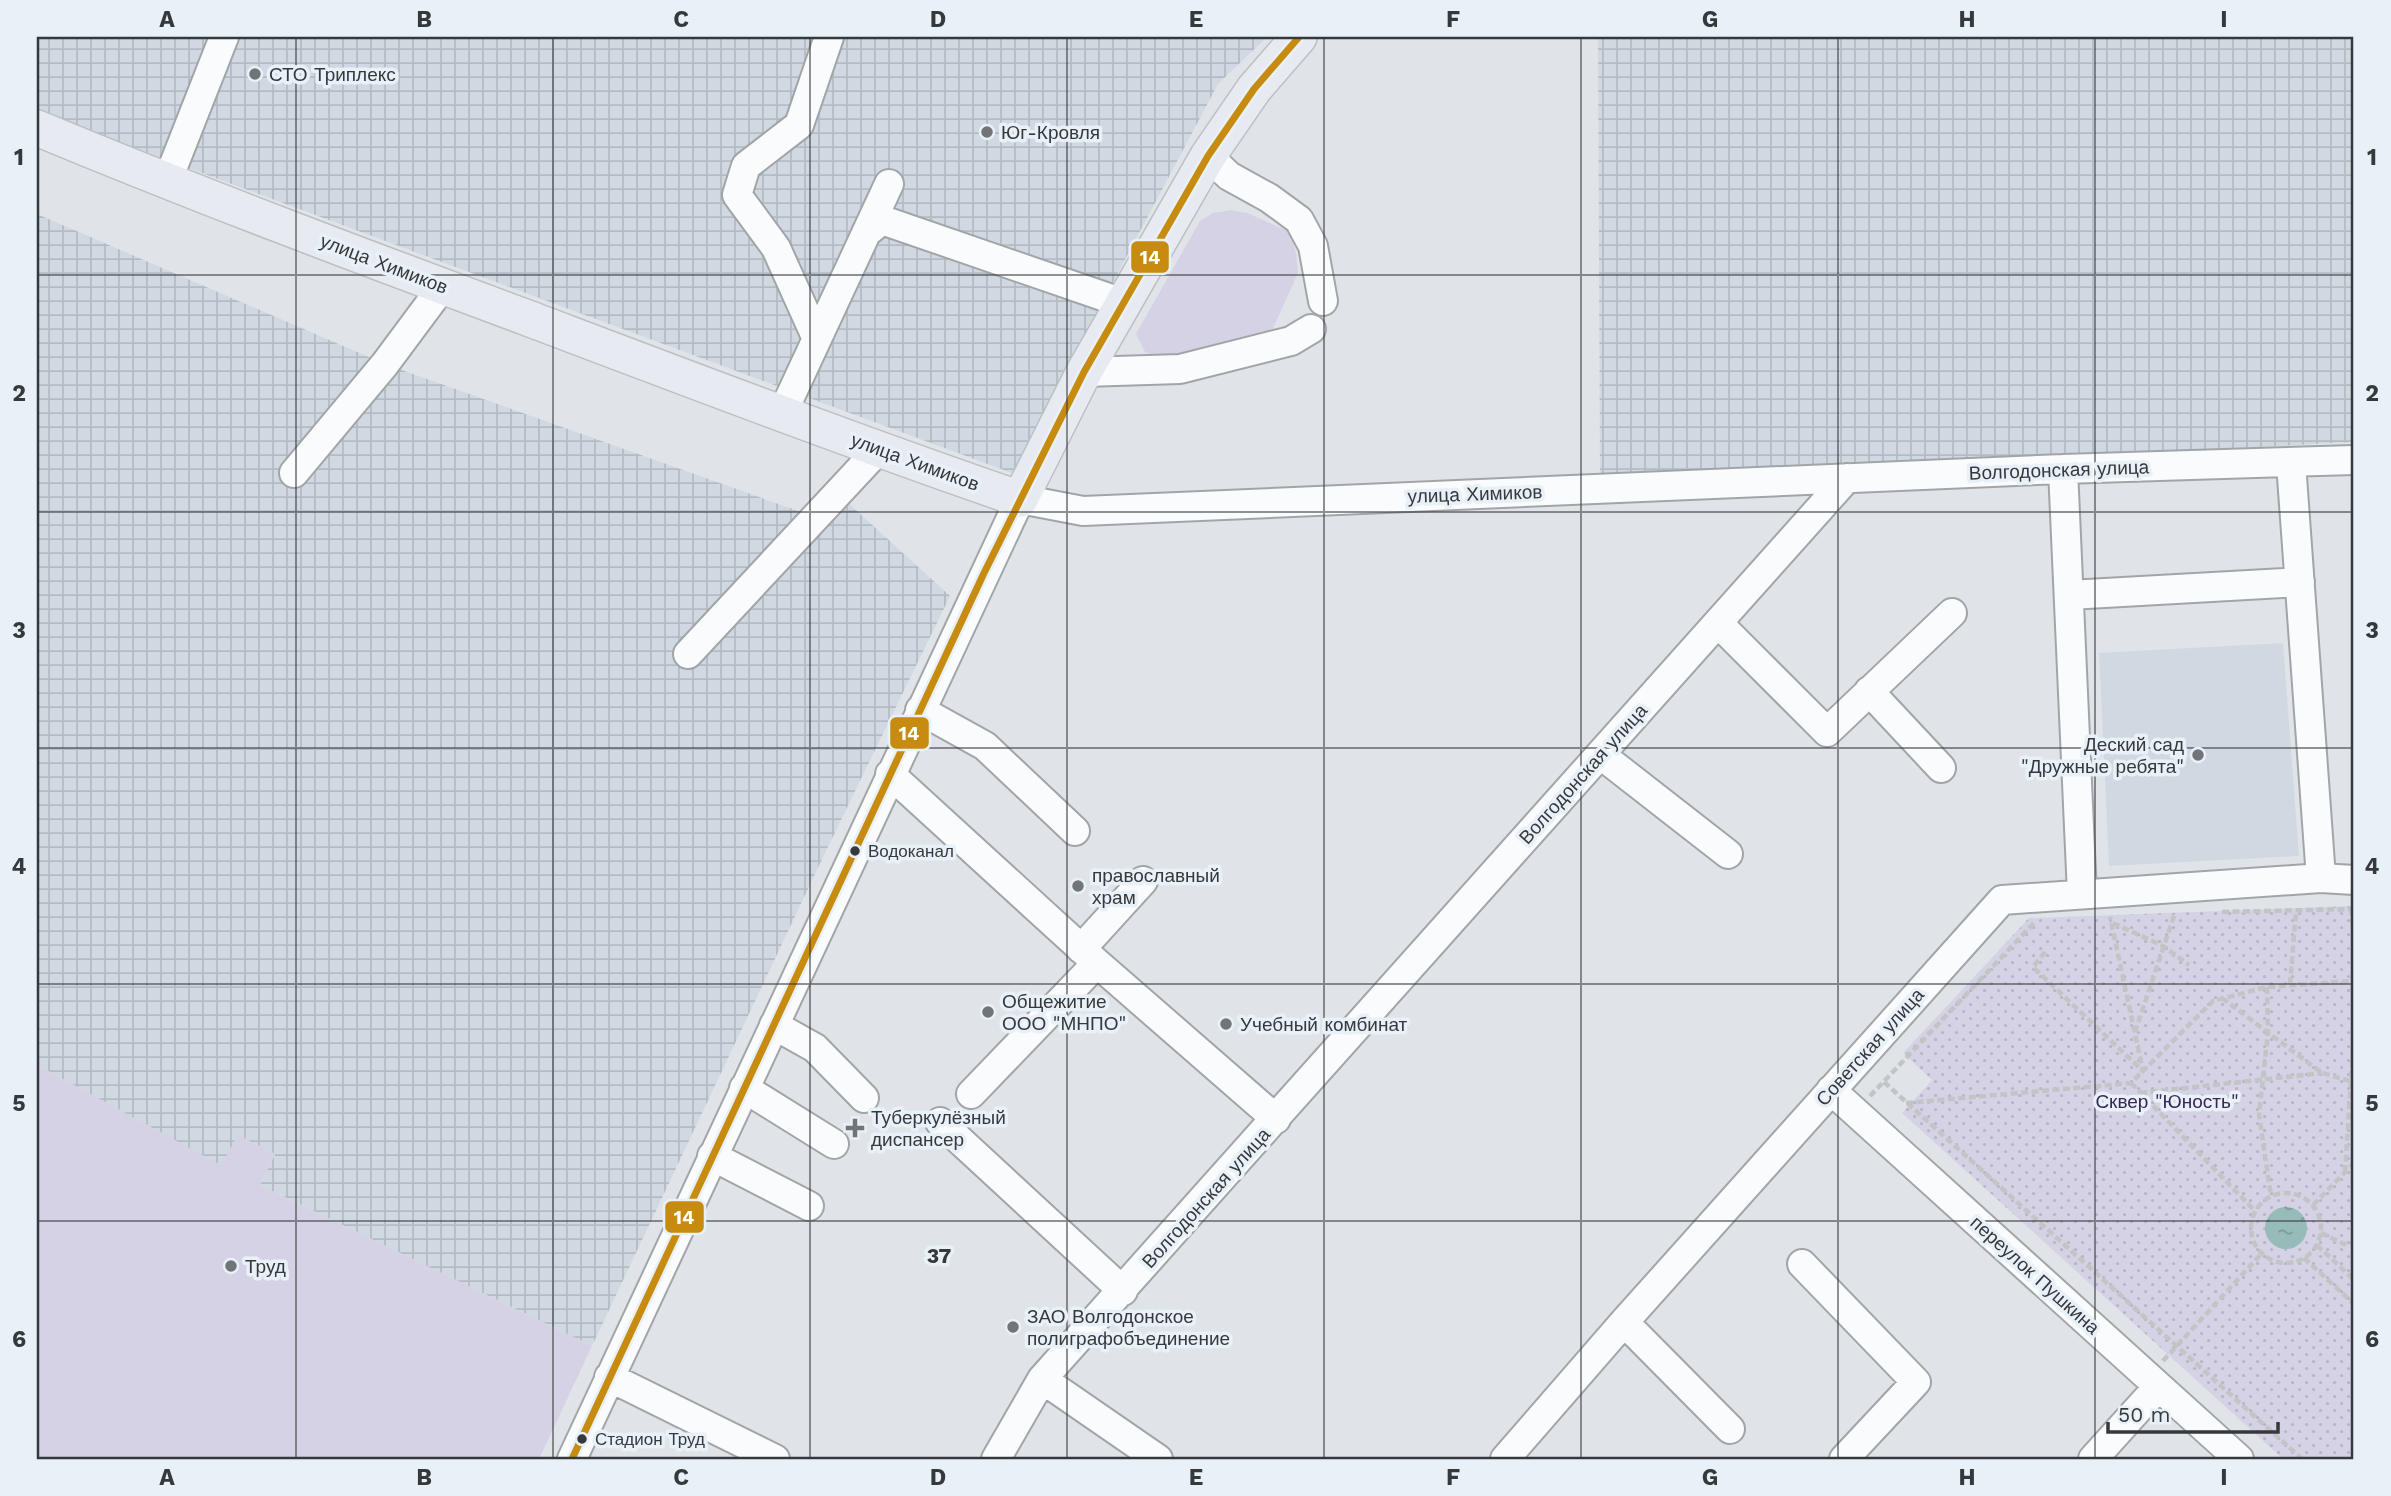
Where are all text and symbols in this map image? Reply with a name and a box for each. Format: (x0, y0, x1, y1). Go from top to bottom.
text: A (159, 6, 175, 33)
text: B (416, 6, 432, 33)
text: C (673, 6, 689, 33)
text: D (930, 6, 946, 33)
text: E (1189, 6, 1203, 33)
text: F (1446, 6, 1460, 33)
text: G (1702, 6, 1718, 33)
text: H (1958, 6, 1976, 33)
text: I (2220, 6, 2228, 33)
place label: СТО Триплекс (269, 63, 396, 86)
marker: СТО Триплекс (247, 66, 263, 82)
place label: Юг-Кровля (1001, 121, 1100, 144)
marker: Юг-Кровля (979, 124, 995, 140)
text: 1 (14, 144, 24, 171)
text: 1 (2367, 144, 2377, 171)
street label: улица Химиков (317, 229, 451, 299)
line badge: 14 (1130, 240, 1170, 274)
text: 14 (1140, 246, 1160, 269)
text: 2 (12, 380, 26, 407)
text: 2 (2365, 380, 2379, 407)
street label: улица Химиков (848, 428, 982, 496)
street label: Волгодонская улица (1968, 455, 2150, 485)
street label: улица Химиков (1407, 480, 1543, 508)
text: 3 (12, 617, 26, 644)
text: 3 (2365, 617, 2379, 644)
street label: Волгодонская улица (1514, 699, 1652, 849)
line badge: 14 (889, 716, 930, 750)
text: 14 (899, 722, 919, 745)
place label: Деский сад "Дружные ребята" (2021, 733, 2184, 778)
marker: Деский сад "Дружные ребята" (2190, 747, 2206, 763)
place label: Водоканал (868, 841, 954, 861)
marker: Водоканал (848, 844, 862, 858)
text: 4 (12, 853, 27, 880)
text: 4 (2365, 853, 2380, 880)
place label: православный храм (1092, 864, 1220, 909)
marker: православный храм (1070, 878, 1086, 894)
street label: Советская улица (1811, 983, 1929, 1111)
place label: Общежитие ООО "МНПО" (1002, 990, 1126, 1035)
marker: Общежитие ООО "МНПО" (980, 1004, 996, 1020)
place label: Учебный комбинат (1240, 1013, 1408, 1036)
marker: Учебный комбинат (1218, 1016, 1234, 1032)
text: 5 (12, 1090, 26, 1117)
park label: Сквер "Юность" (2095, 1090, 2239, 1113)
text: 5 (2365, 1090, 2379, 1117)
place label: Туберкулёзный диспансер (871, 1106, 1006, 1151)
marker: Туберкулёзный диспансер (845, 1118, 865, 1138)
street label: Волгодонская улица (1137, 1123, 1275, 1273)
line badge: 14 (664, 1200, 705, 1234)
text: 14 (674, 1206, 694, 1229)
street label: переулок Пушкина (1966, 1211, 2105, 1339)
district label: 37 (927, 1243, 952, 1268)
place label: Труд (245, 1255, 286, 1278)
marker: Труд (223, 1258, 239, 1274)
place label: ЗАО Волгодонское полиграфобъединение (1027, 1305, 1230, 1350)
marker: ЗАО Волгодонское полиграфобъединение (1005, 1319, 1021, 1335)
text: 6 (12, 1326, 26, 1353)
text: 6 (2365, 1326, 2379, 1353)
scale bar (2108, 1391, 2277, 1435)
text: 50 m (2118, 1402, 2170, 1427)
place label: Стадион Труд (595, 1429, 705, 1449)
marker: Стадион Труд (575, 1432, 589, 1446)
text: A (159, 1464, 175, 1491)
text: B (416, 1464, 432, 1491)
text: C (673, 1464, 689, 1491)
text: D (930, 1464, 946, 1491)
text: E (1189, 1464, 1203, 1491)
text: F (1446, 1464, 1460, 1491)
text: G (1702, 1464, 1718, 1491)
text: H (1958, 1464, 1976, 1491)
text: I (2220, 1464, 2228, 1491)

